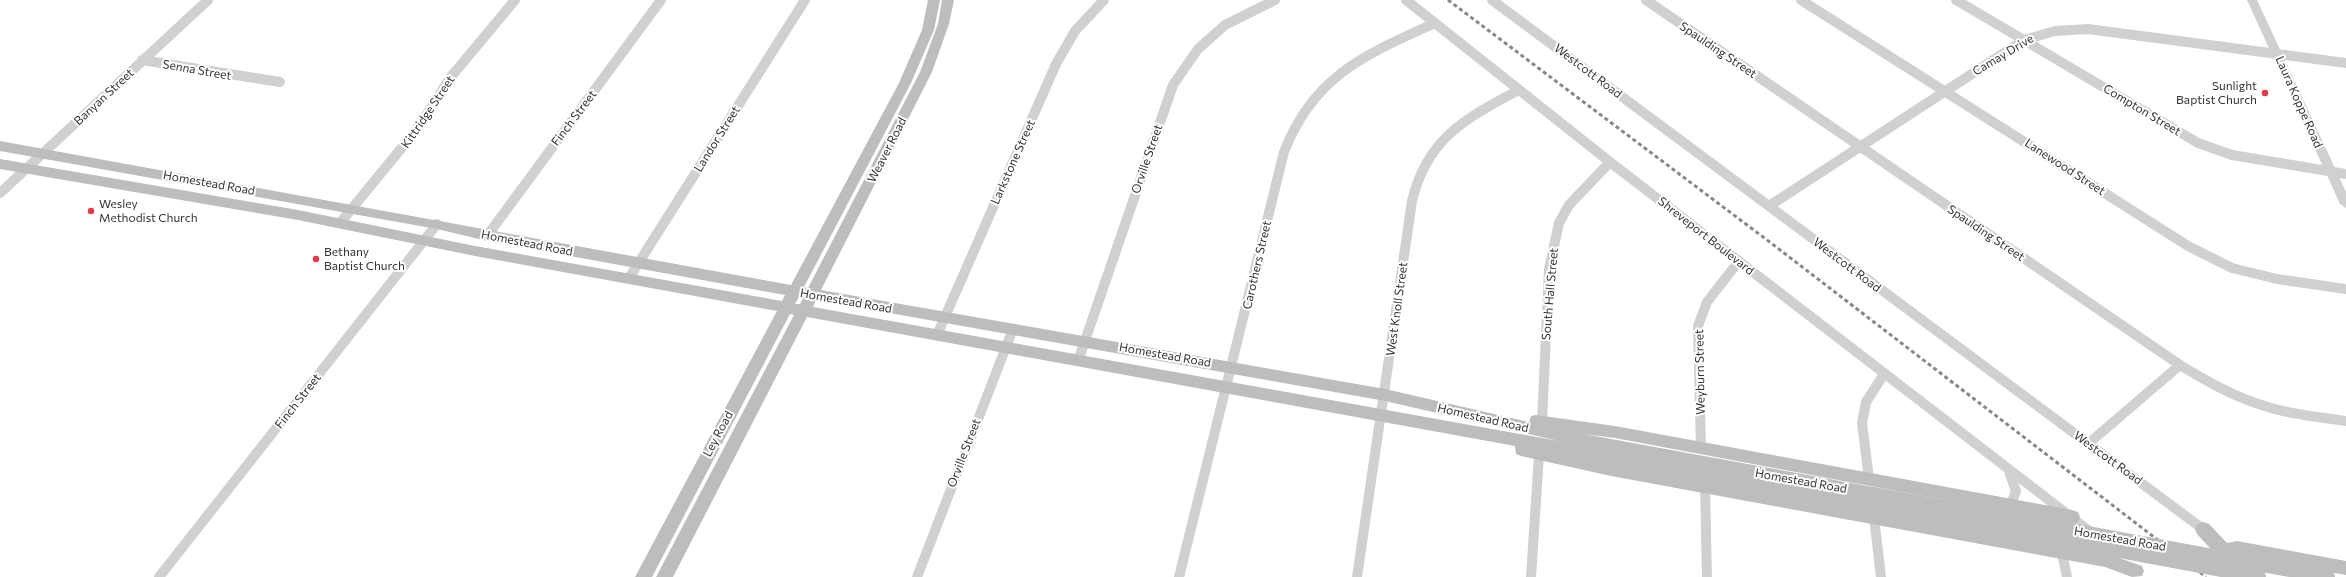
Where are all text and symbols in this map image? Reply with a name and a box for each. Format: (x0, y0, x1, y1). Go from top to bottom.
street label: Spaulding Street (1677, 19, 1759, 81)
street label: Camay Drive (1970, 31, 2036, 79)
street label: Westcott Road (1551, 41, 1625, 101)
street label: Laura Koppe Road (2272, 54, 2326, 150)
street label: Senna Street (161, 57, 233, 83)
street label: Banyan Street (71, 66, 137, 128)
street label: Kittridge Street (398, 73, 458, 151)
place label: Sunlight Baptist Church (2176, 79, 2257, 107)
street label: Compton Street (2101, 81, 2183, 139)
street label: Finch Street (548, 87, 600, 149)
marker: Sunlight Baptist Church (2260, 88, 2270, 98)
street label: Landor Street (691, 103, 743, 175)
street label: Weaver Road (864, 115, 910, 185)
street label: Larkstone Street (988, 117, 1038, 207)
street label: Orville Street (1128, 122, 1166, 196)
street label: Lanewood Street (2022, 136, 2108, 198)
street label: Homestead Road (162, 168, 256, 198)
street label: Shreveport Boulevard (1655, 194, 1757, 278)
place label: Wesley Methodist Church (99, 197, 198, 225)
street label: Spaulding Street (1945, 202, 2027, 264)
marker: Wesley Methodist Church (86, 206, 96, 216)
street label: Carothers Street (1240, 219, 1274, 311)
street label: Homestead Road (480, 227, 574, 259)
street label: Westcott Road (1810, 235, 1884, 295)
place label: Bethany Baptist Church (324, 245, 405, 273)
street label: South Hall Street (1539, 247, 1561, 341)
marker: Bethany Baptist Church (311, 254, 321, 264)
street label: West Knoll Street (1383, 261, 1411, 357)
street label: Homestead Road (799, 286, 893, 316)
street label: Weyburn Street (1692, 329, 1708, 415)
street label: Homestead Road (1118, 340, 1212, 370)
street label: Finch Street (272, 371, 324, 431)
street label: Homestead Road (1436, 401, 1530, 435)
street label: Ley Road (700, 409, 736, 459)
street label: Orville Street (944, 417, 984, 489)
street label: Westcott Road (2071, 428, 2145, 488)
street label: Homestead Road (1754, 466, 1848, 496)
street label: Homestead Road (2073, 524, 2167, 554)

